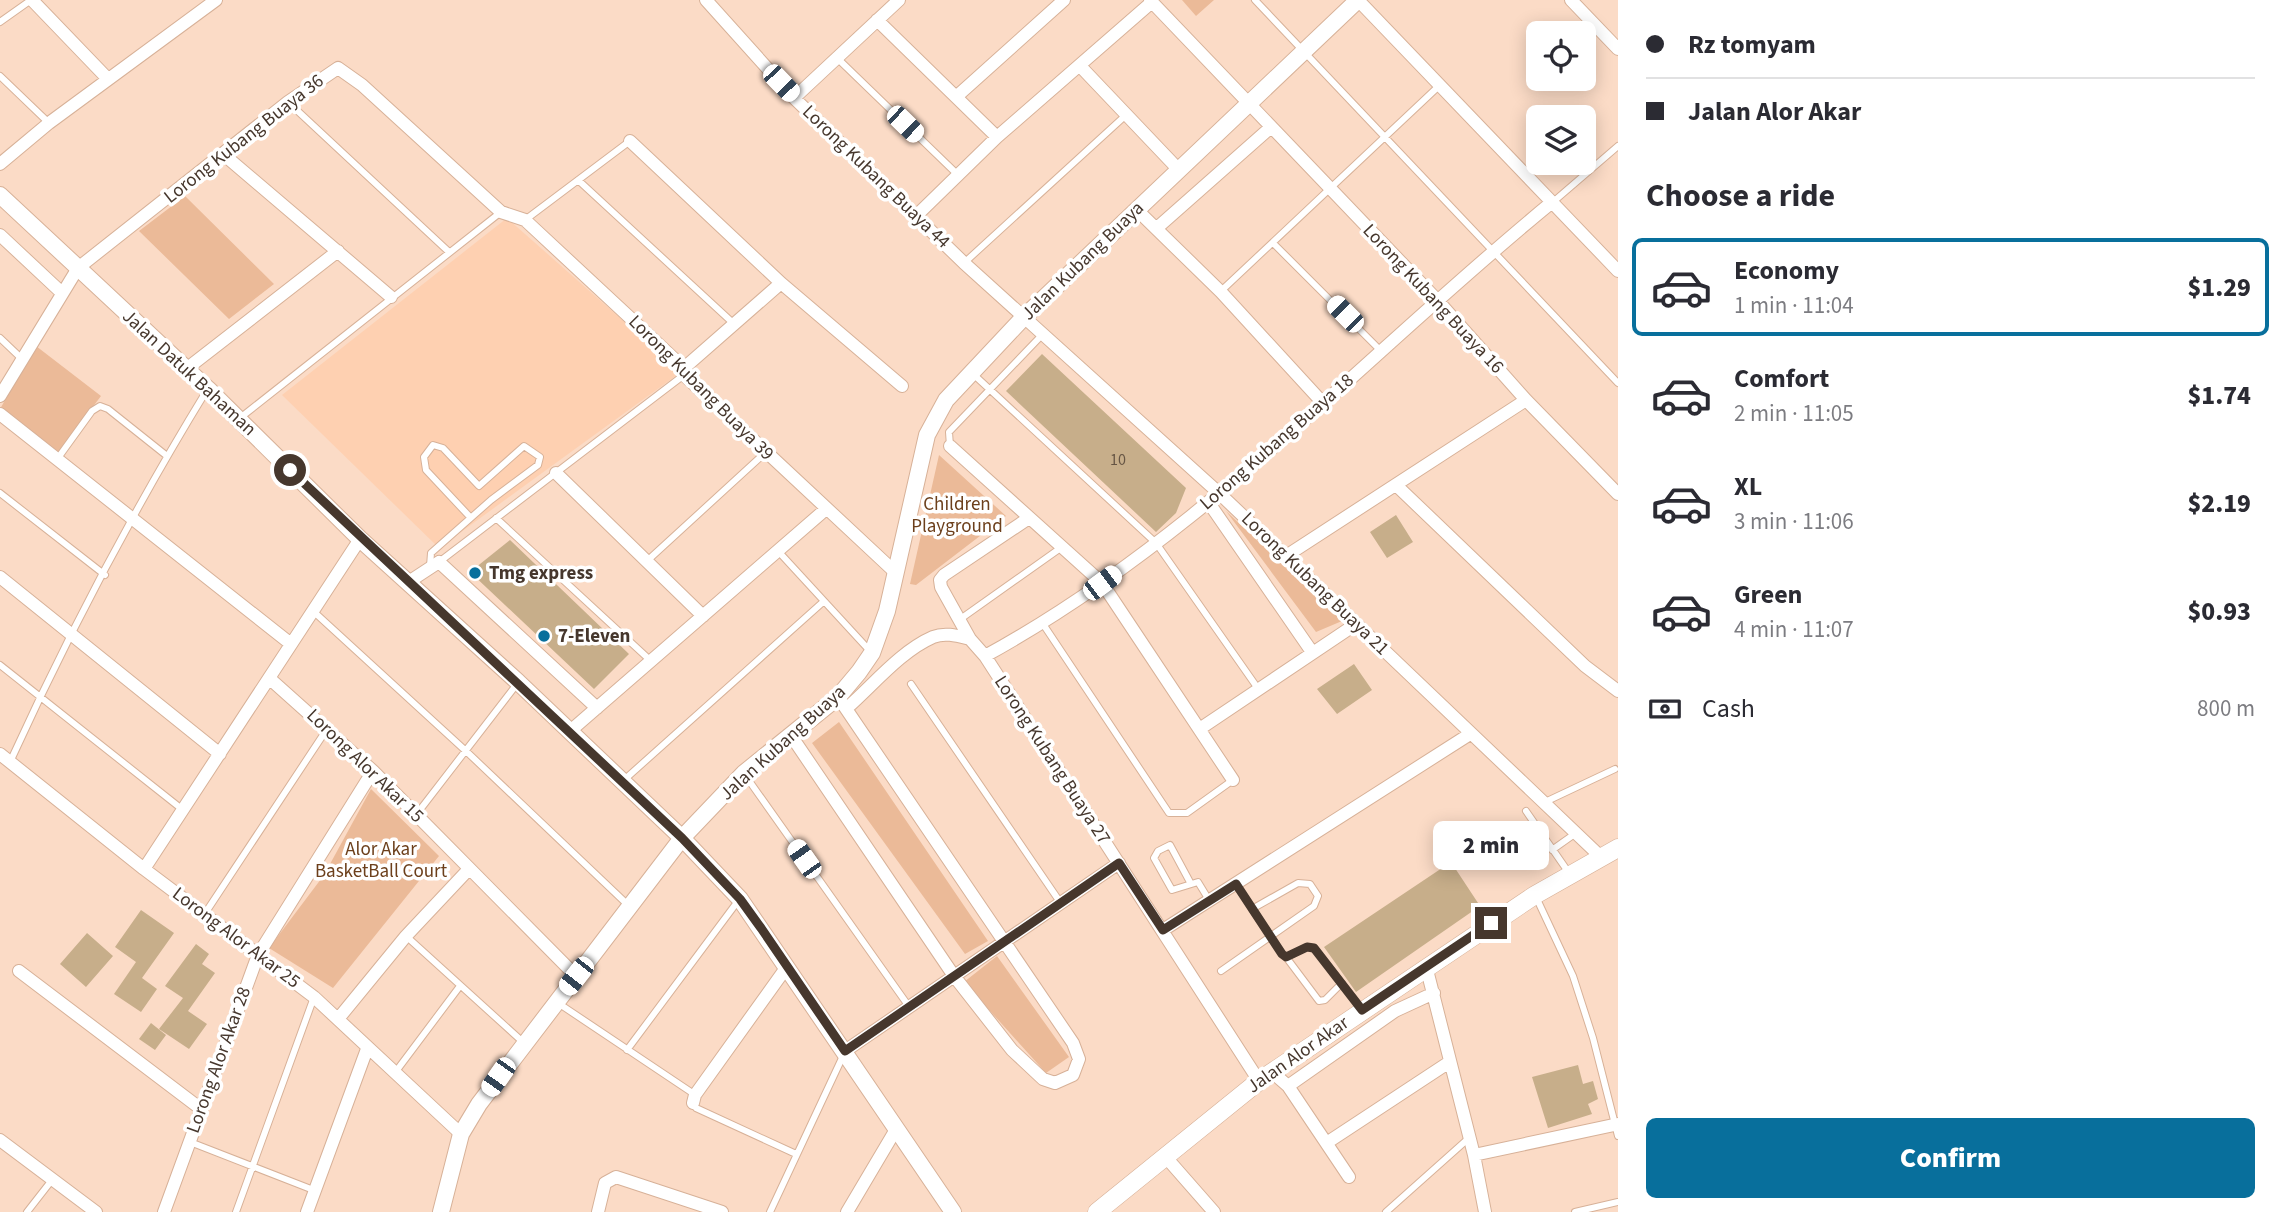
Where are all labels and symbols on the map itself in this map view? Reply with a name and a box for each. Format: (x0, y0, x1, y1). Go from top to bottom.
car (759, 61, 804, 105)
street label: Lorong Kubang Buaya 36 (158, 68, 330, 210)
street label: Lorong Kubang Buaya 44 (796, 99, 956, 255)
car (883, 102, 928, 146)
street label: Jalan Kubang Buaya (1016, 195, 1150, 327)
street label: Lorong Kubang Buaya 16 (1356, 218, 1510, 380)
car (1323, 292, 1368, 336)
street label: Jalan Datuk Bahaman (116, 304, 262, 442)
street label: Lorong Kubang Buaya 39 (622, 309, 780, 467)
street label: Lorong Kubang Buaya 18 (1194, 367, 1360, 517)
house number: 10 (1110, 449, 1126, 471)
route start (274, 454, 306, 486)
park label: Children Playground (911, 491, 1003, 540)
street label: Lorong Kubang Buaya 21 (1235, 506, 1395, 662)
place label: Tmg express (489, 560, 593, 587)
car (1079, 562, 1126, 604)
marker: Tmg express (467, 565, 483, 581)
place label: 7-Eleven (558, 623, 630, 650)
marker: 7-Eleven (536, 628, 552, 644)
street label: Lorong Kubang Buaya 27 (987, 670, 1117, 850)
street label: Jalan Kubang Buaya (714, 679, 852, 807)
street label: Lorong Alor Akar 15 (300, 703, 430, 829)
callout: 2 min (1433, 822, 1549, 870)
park label: Alor Akar BasketBall Court (315, 836, 448, 885)
car (784, 836, 825, 882)
street label: Lorong Alor Akar 25 (166, 881, 306, 995)
route end (1475, 907, 1507, 939)
car (555, 953, 598, 999)
street label: Lorong Alor Akar 28 (180, 983, 258, 1137)
street label: Jalan Alor Akar (1242, 1010, 1355, 1100)
car (478, 1054, 519, 1100)

